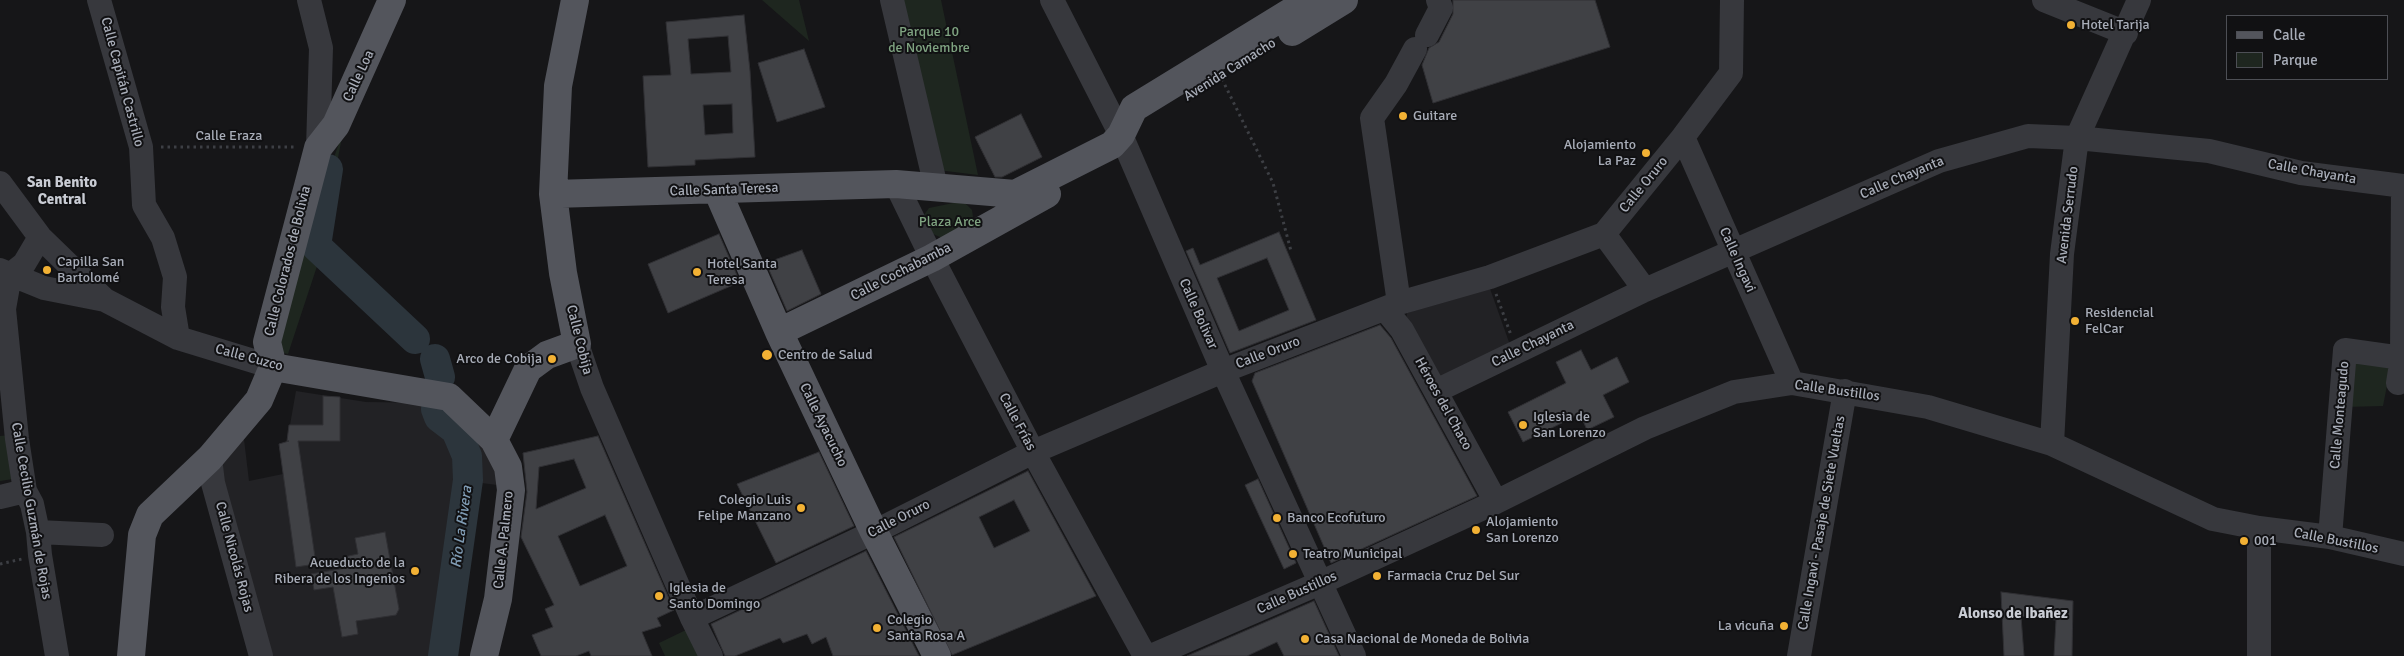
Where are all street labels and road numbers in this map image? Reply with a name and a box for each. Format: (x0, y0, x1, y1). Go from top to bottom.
street label: Calle Capitán Castrillo (97, 15, 147, 149)
street label: Avenida Camacho (1181, 35, 1279, 105)
street label: Calle Loa (340, 48, 378, 104)
street label: Calle Eraza (196, 128, 262, 144)
street label: Calle Oruro (1616, 153, 1672, 217)
street label: Calle Chayanta (1857, 153, 1947, 203)
street label: Calle Chayanta (2266, 156, 2358, 188)
street label: Avenida Serrudo (2054, 165, 2082, 265)
street label: Calle Santa Teresa (669, 180, 779, 200)
street label: Calle Colorados de Bolivia (261, 184, 315, 338)
street label: Calle Ingavi (1715, 225, 1759, 295)
street label: Calle Cochabamba (848, 239, 954, 305)
street label: Calle Bolivar (1175, 276, 1221, 352)
street label: Calle Cobija (562, 303, 596, 377)
street label: Calle Chayanta (1489, 317, 1577, 371)
street label: Calle Oruro (1233, 333, 1303, 373)
street label: Calle Cuzco (213, 341, 285, 375)
street label: Héroes del Chaco (1411, 355, 1475, 453)
street label: Calle Monteagudo (2327, 360, 2353, 470)
street label: Calle Bustillos (1793, 377, 1881, 405)
street label: Calle Ayacucho (796, 380, 850, 470)
street label: Calle Frías (995, 390, 1039, 454)
street label: Calle Ingavi - Pasaje de Siete Vueltas (1795, 414, 1849, 632)
street label: Calle Cecilio Guzmán de Rojas (7, 421, 55, 601)
street label: Calle A. Palmero (490, 490, 518, 590)
street label: Calle Oruro (865, 496, 933, 542)
street label: Calle Nicolás Rojas (211, 500, 257, 614)
street label: Calle Bustillos (2292, 525, 2380, 557)
street label: Calle Bustillos (1254, 568, 1340, 618)

